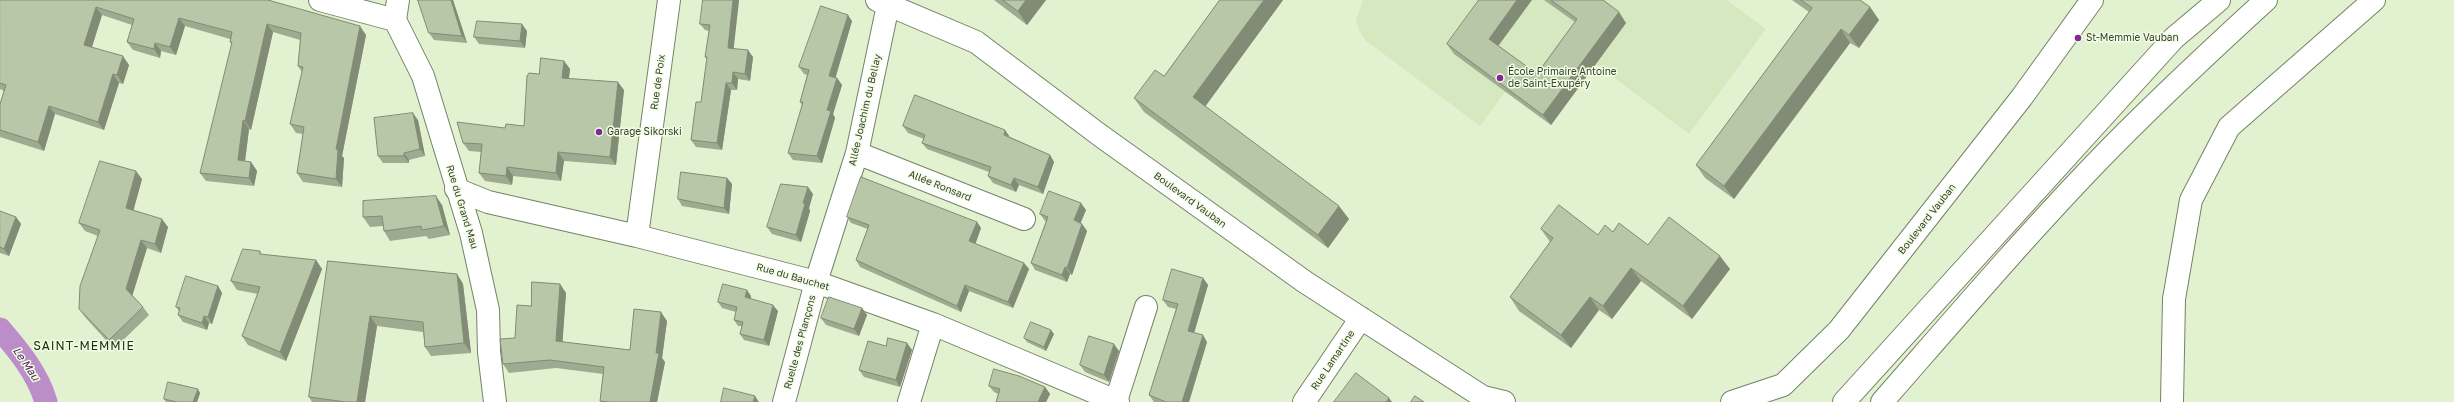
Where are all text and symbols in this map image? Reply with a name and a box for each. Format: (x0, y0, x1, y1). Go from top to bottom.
place label: St-Memmie Vauban (2086, 32, 2179, 44)
marker: St-Memmie Vauban (2073, 33, 2083, 43)
street label: Rue de Poix (648, 53, 668, 111)
street label: Allée Joachim du Bellay (846, 53, 884, 167)
place label: École Primaire Antoine de Saint-Exupéry (1508, 66, 1617, 90)
marker: École Primaire Antoine de Saint-Exupéry (1495, 73, 1505, 83)
place label: Garage Sikorski (607, 126, 682, 138)
marker: Garage Sikorski (594, 127, 604, 137)
street label: Rue du Grand Mau (444, 164, 480, 250)
street label: Allée Ronsard (907, 168, 973, 204)
street label: Boulevard Vauban (1151, 170, 1229, 230)
street label: Boulevard Vauban (1896, 181, 1958, 257)
street label: Rue du Bauchet (755, 261, 831, 293)
street label: Ruelle des Plançons (782, 293, 818, 391)
street label: Rue Lamartine (1309, 328, 1357, 392)
district label: SAINT-MEMMIE (33, 339, 135, 353)
water label: Le Mau (10, 345, 42, 383)

